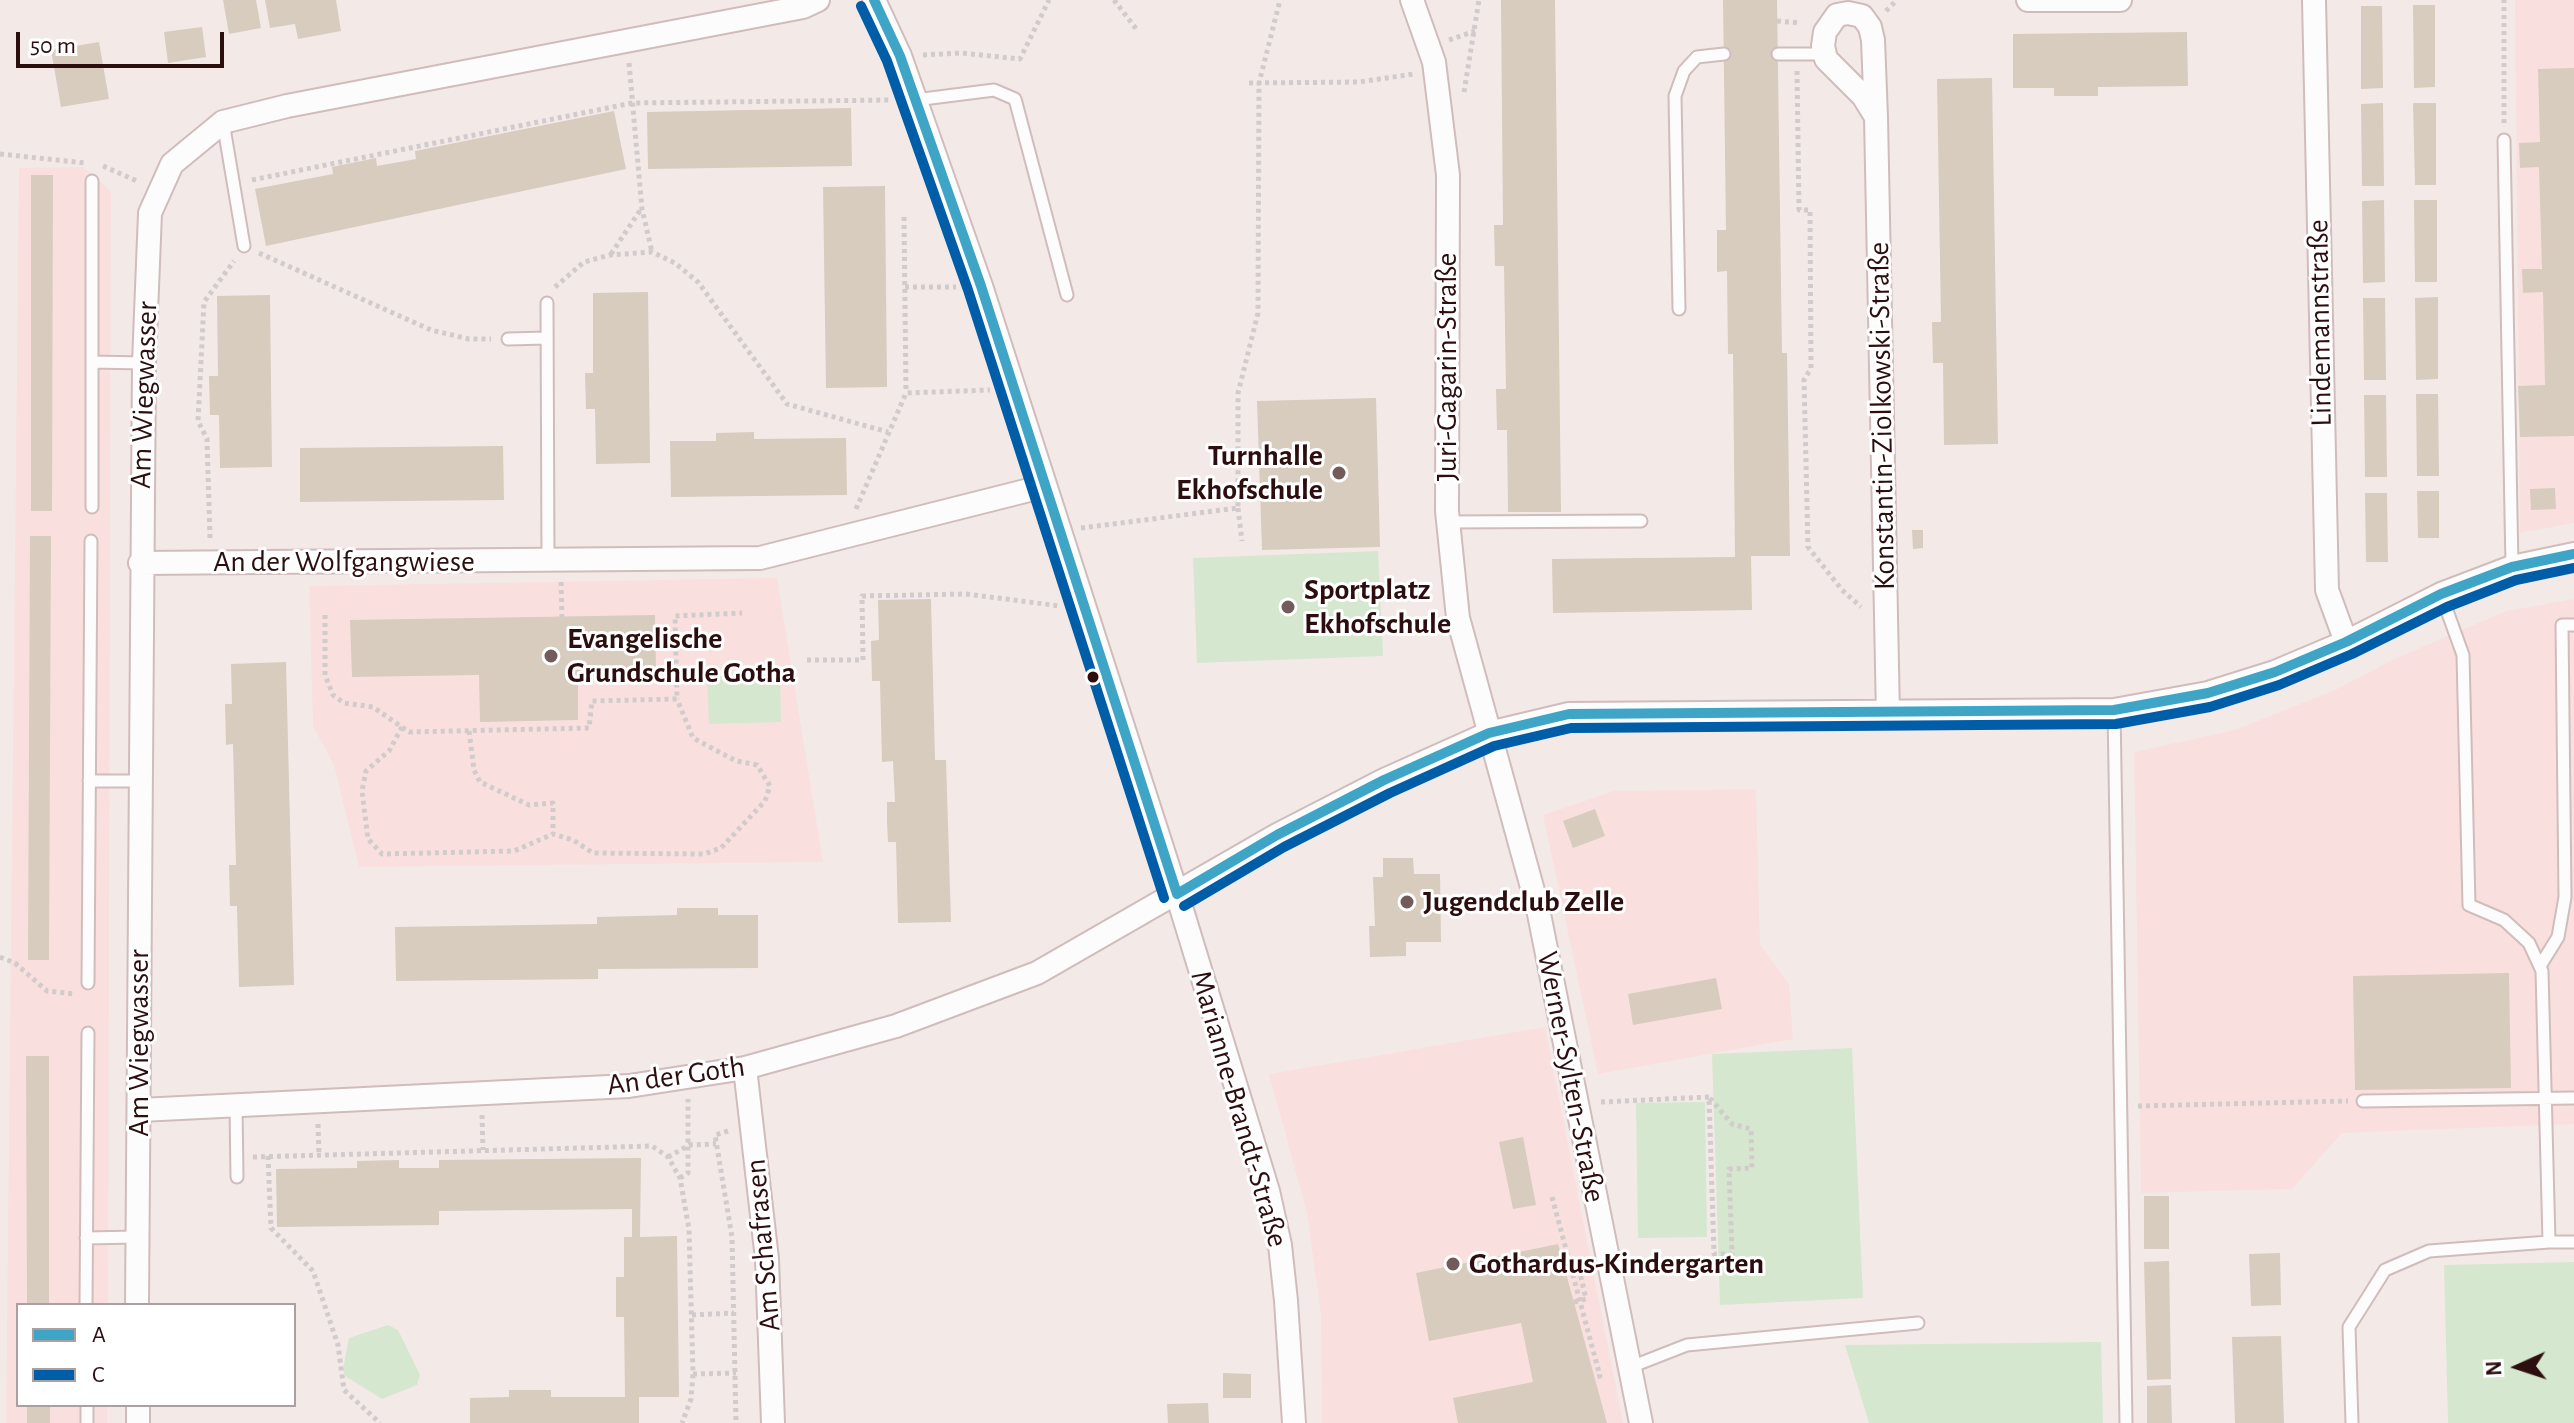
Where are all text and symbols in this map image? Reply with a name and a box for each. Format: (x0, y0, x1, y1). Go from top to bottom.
scale bar (20, 16, 228, 66)
text: 50 m (30, 34, 76, 58)
street label: Lindemannstraße (2300, 219, 2340, 427)
street label: Konstantin-Ziolkowski-Straße (1861, 241, 1903, 591)
street label: Juri-Gagarin-Straße (1429, 253, 1465, 481)
street label: Am Wiegwasser (123, 301, 165, 489)
place label: Turnhalle Ekhofschule (1176, 438, 1323, 508)
marker: Turnhalle Ekhofschule (1330, 464, 1348, 482)
street label: An der Wolfgangwiese (213, 544, 475, 580)
place label: Sportplatz Ekhofschule (1304, 572, 1451, 642)
marker: Sportplatz Ekhofschule (1279, 598, 1297, 616)
place label: Evangelische Grundschule Gotha (567, 621, 796, 692)
marker: Evangelische Grundschule Gotha (542, 647, 560, 665)
unlabelled marker (1085, 669, 1101, 685)
place label: Jugendclub Zelle (1423, 884, 1624, 920)
marker: Jugendclub Zelle (1398, 893, 1416, 911)
street label: Werner-Sylten-Straße (1529, 948, 1613, 1206)
street label: Am Wiegwasser (121, 949, 157, 1137)
street label: Marianne-Brandt-Straße (1182, 967, 1296, 1251)
street label: An der Goth (605, 1049, 747, 1103)
street label: Am Schafrasen (738, 1157, 788, 1333)
place label: Gothardus-Kindergarten (1469, 1246, 1764, 1282)
marker: Gothardus-Kindergarten (1444, 1255, 1462, 1273)
legend (16, 1303, 296, 1407)
text: A (92, 1323, 106, 1347)
north arrow (2478, 1327, 2558, 1407)
text: N (2483, 1360, 2505, 1376)
text: C (92, 1363, 104, 1387)

